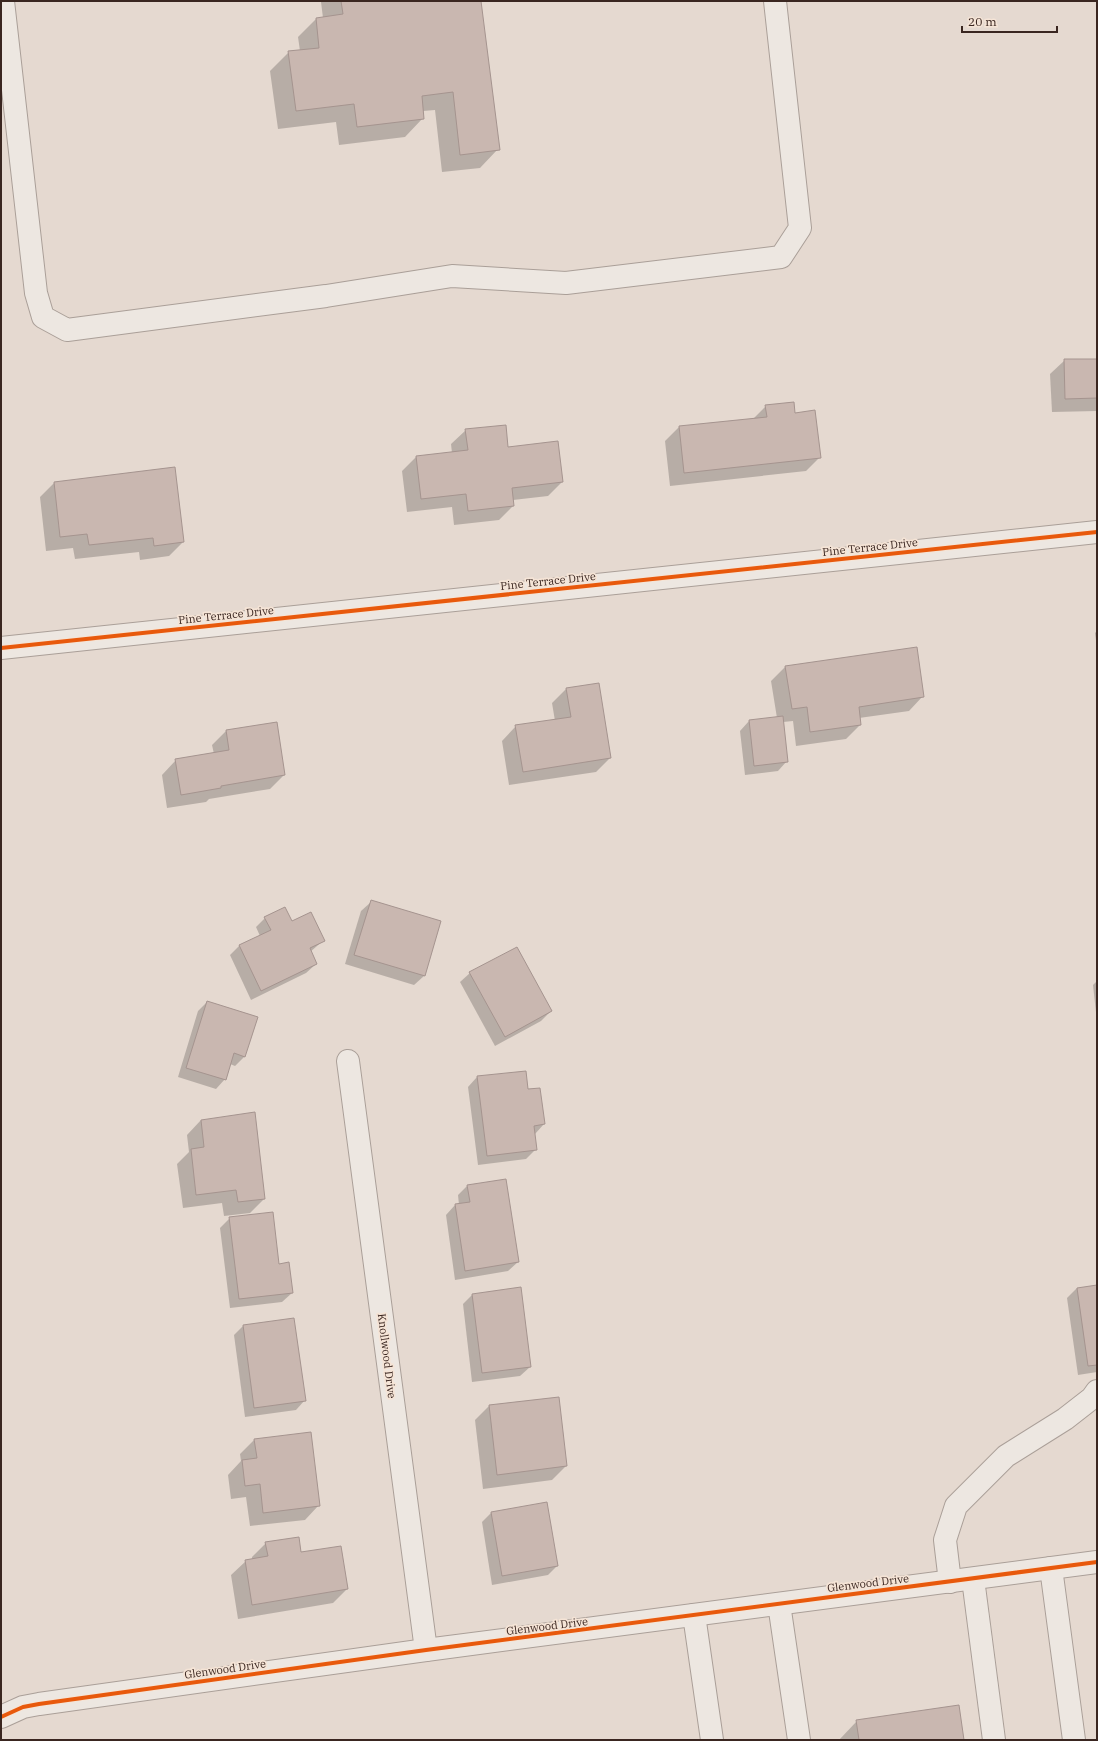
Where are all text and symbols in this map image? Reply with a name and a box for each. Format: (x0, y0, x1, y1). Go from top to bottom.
scale bar (962, 8, 1057, 34)
text: 20 m (968, 14, 997, 29)
street label: Pine Terrace Drive (822, 535, 919, 559)
street label: Pine Terrace Drive (500, 569, 597, 593)
street label: Pine Terrace Drive (178, 603, 275, 627)
street label: Knollwood Drive (375, 1313, 399, 1399)
street label: Glenwood Drive (826, 1571, 910, 1595)
street label: Glenwood Drive (505, 1614, 589, 1638)
street label: Glenwood Drive (183, 1656, 267, 1682)

